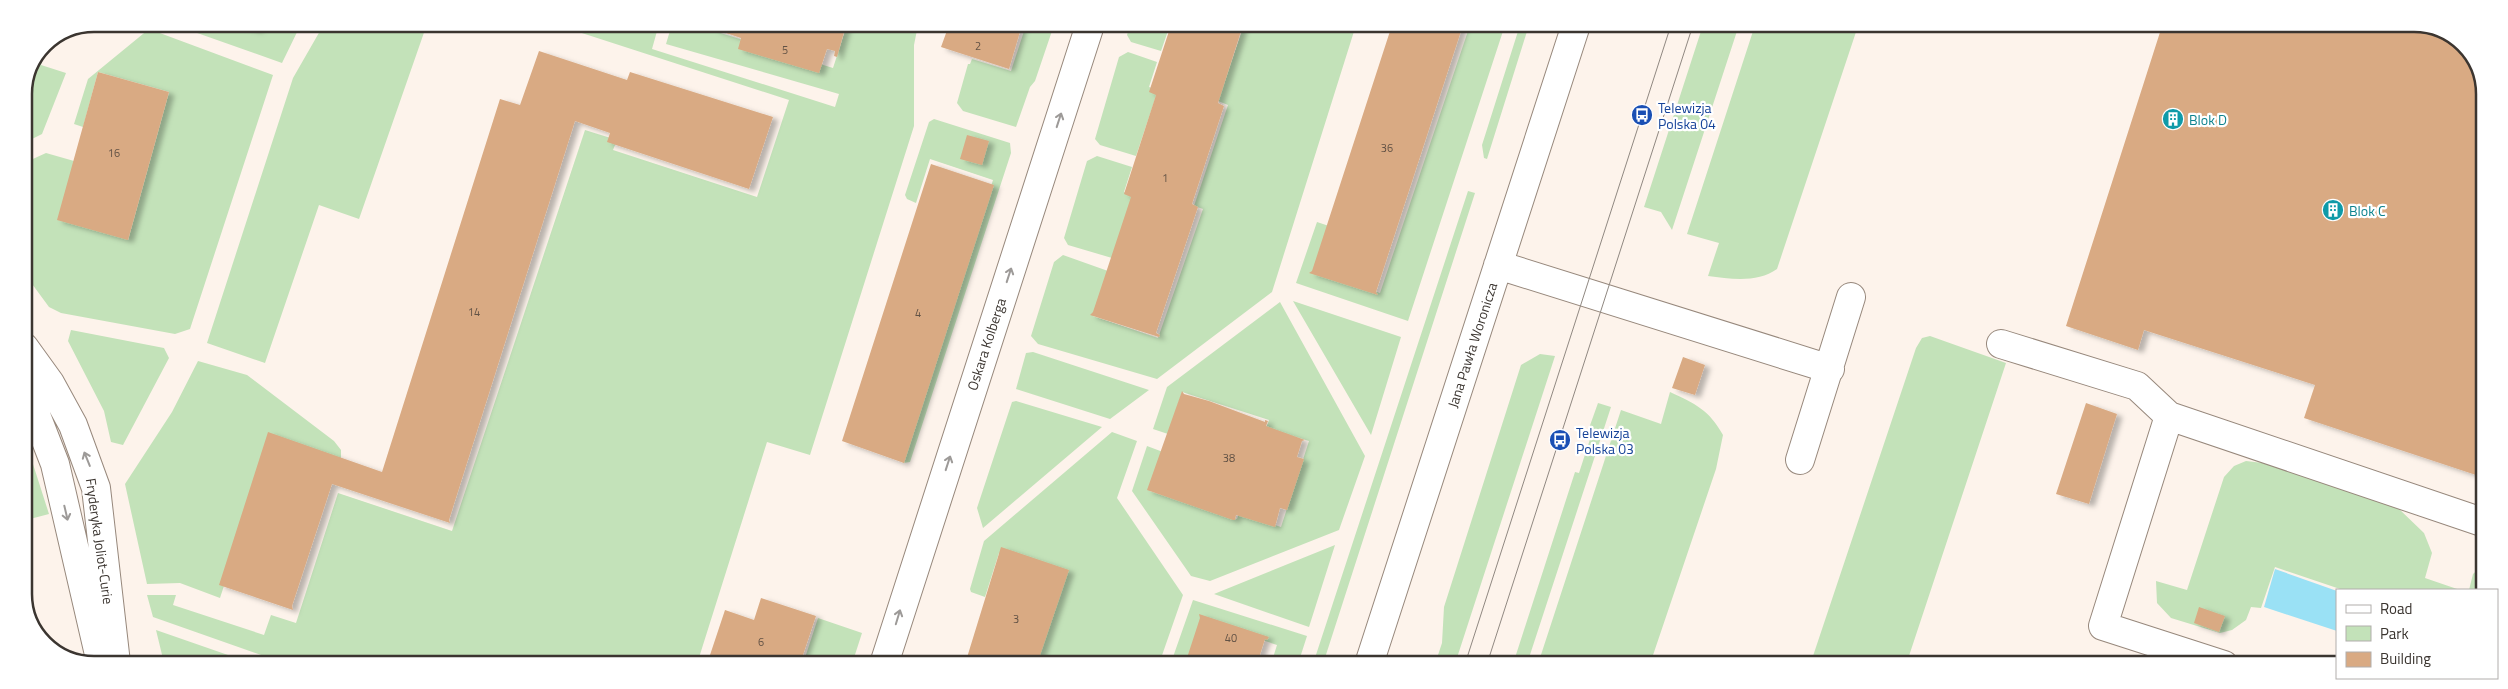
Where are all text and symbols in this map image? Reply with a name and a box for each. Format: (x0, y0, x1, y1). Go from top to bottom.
house number: 2 (975, 38, 981, 54)
house number: 5 (782, 42, 788, 58)
place label: Telewizja Polska 04 (1658, 97, 1716, 134)
bus stop icon: Telewizja Polska 04 (1630, 103, 1654, 127)
building icon: Blok D (2161, 107, 2185, 131)
place label: Blok D (2189, 109, 2227, 130)
one-way arrow (1055, 113, 1064, 128)
house number: 36 (1381, 140, 1393, 156)
house number: 16 (108, 145, 120, 161)
house number: 1 (1162, 170, 1168, 186)
building icon: Blok C (2321, 198, 2345, 222)
place label: Blok C (2349, 200, 2386, 221)
one-way arrow (1004, 267, 1014, 283)
street label: Jana Pawła Woronicza (1442, 280, 1502, 410)
street label: Oskara Kolberga (961, 295, 1011, 393)
house number: 14 (468, 304, 480, 320)
house number: 4 (915, 305, 921, 321)
place label: Telewizja Polska 03 (1576, 422, 1634, 459)
bus stop icon: Telewizja Polska 03 (1548, 428, 1572, 452)
house number: 38 (1223, 450, 1235, 466)
one-way arrow (82, 452, 91, 468)
one-way arrow (944, 455, 954, 471)
street label: Fryderyka Joliot-Curie (81, 477, 119, 605)
one-way arrow (62, 504, 71, 520)
legend (2336, 589, 2498, 679)
text: Road (2380, 597, 2412, 620)
one-way arrow (894, 610, 904, 626)
house number: 3 (1013, 611, 1019, 627)
text: Park (2380, 622, 2409, 645)
house number: 40 (1225, 630, 1237, 646)
house number: 6 (758, 634, 764, 650)
text: Building (2380, 647, 2431, 670)

